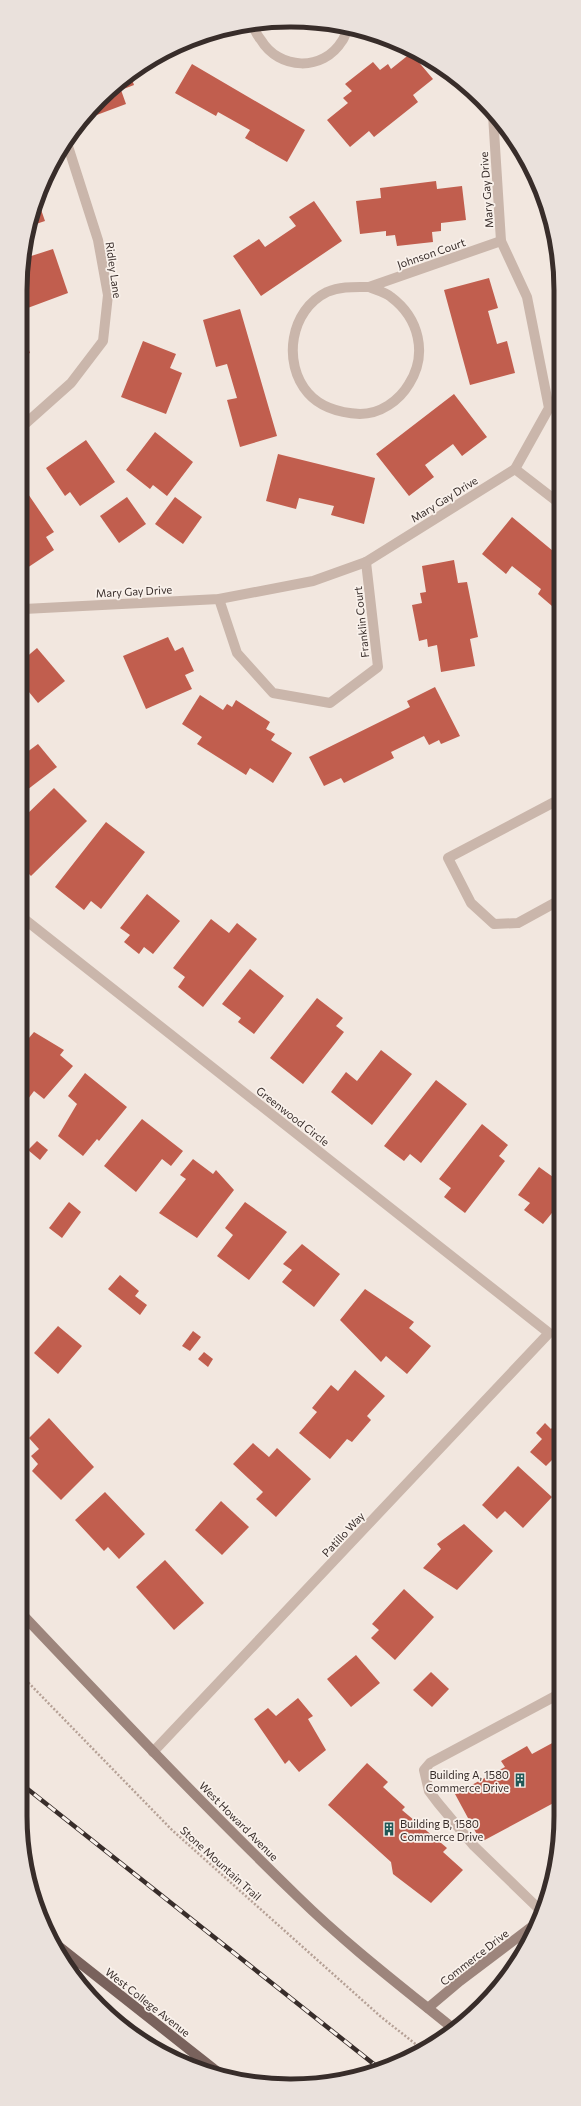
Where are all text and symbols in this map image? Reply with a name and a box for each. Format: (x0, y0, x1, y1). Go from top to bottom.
street label: Mary Gay Drive (477, 151, 495, 229)
street label: Johnson Court (395, 235, 468, 272)
street label: Ridley Lane (104, 241, 124, 299)
street label: Mary Gay Drive (408, 473, 480, 525)
street label: Mary Gay Drive (95, 582, 173, 599)
street label: Franklin Court (351, 585, 371, 658)
street label: Greenwood Circle (254, 1084, 332, 1149)
street label: Patillo Way (319, 1509, 367, 1559)
place label: Building A, 1580 Commerce Drive (426, 1768, 509, 1794)
building icon: Building A, 1580 Commerce Drive (512, 1772, 528, 1788)
street label: West Howard Avenue (197, 1779, 281, 1863)
place label: Building B, 1580 Commerce Drive (400, 1817, 483, 1843)
building icon: Building B, 1580 Commerce Drive (381, 1821, 397, 1837)
street label: Stone Mountain Trail (178, 1823, 264, 1903)
street label: Commerce Drive (437, 1926, 511, 1988)
street label: West College Avenue (103, 1965, 193, 2039)

